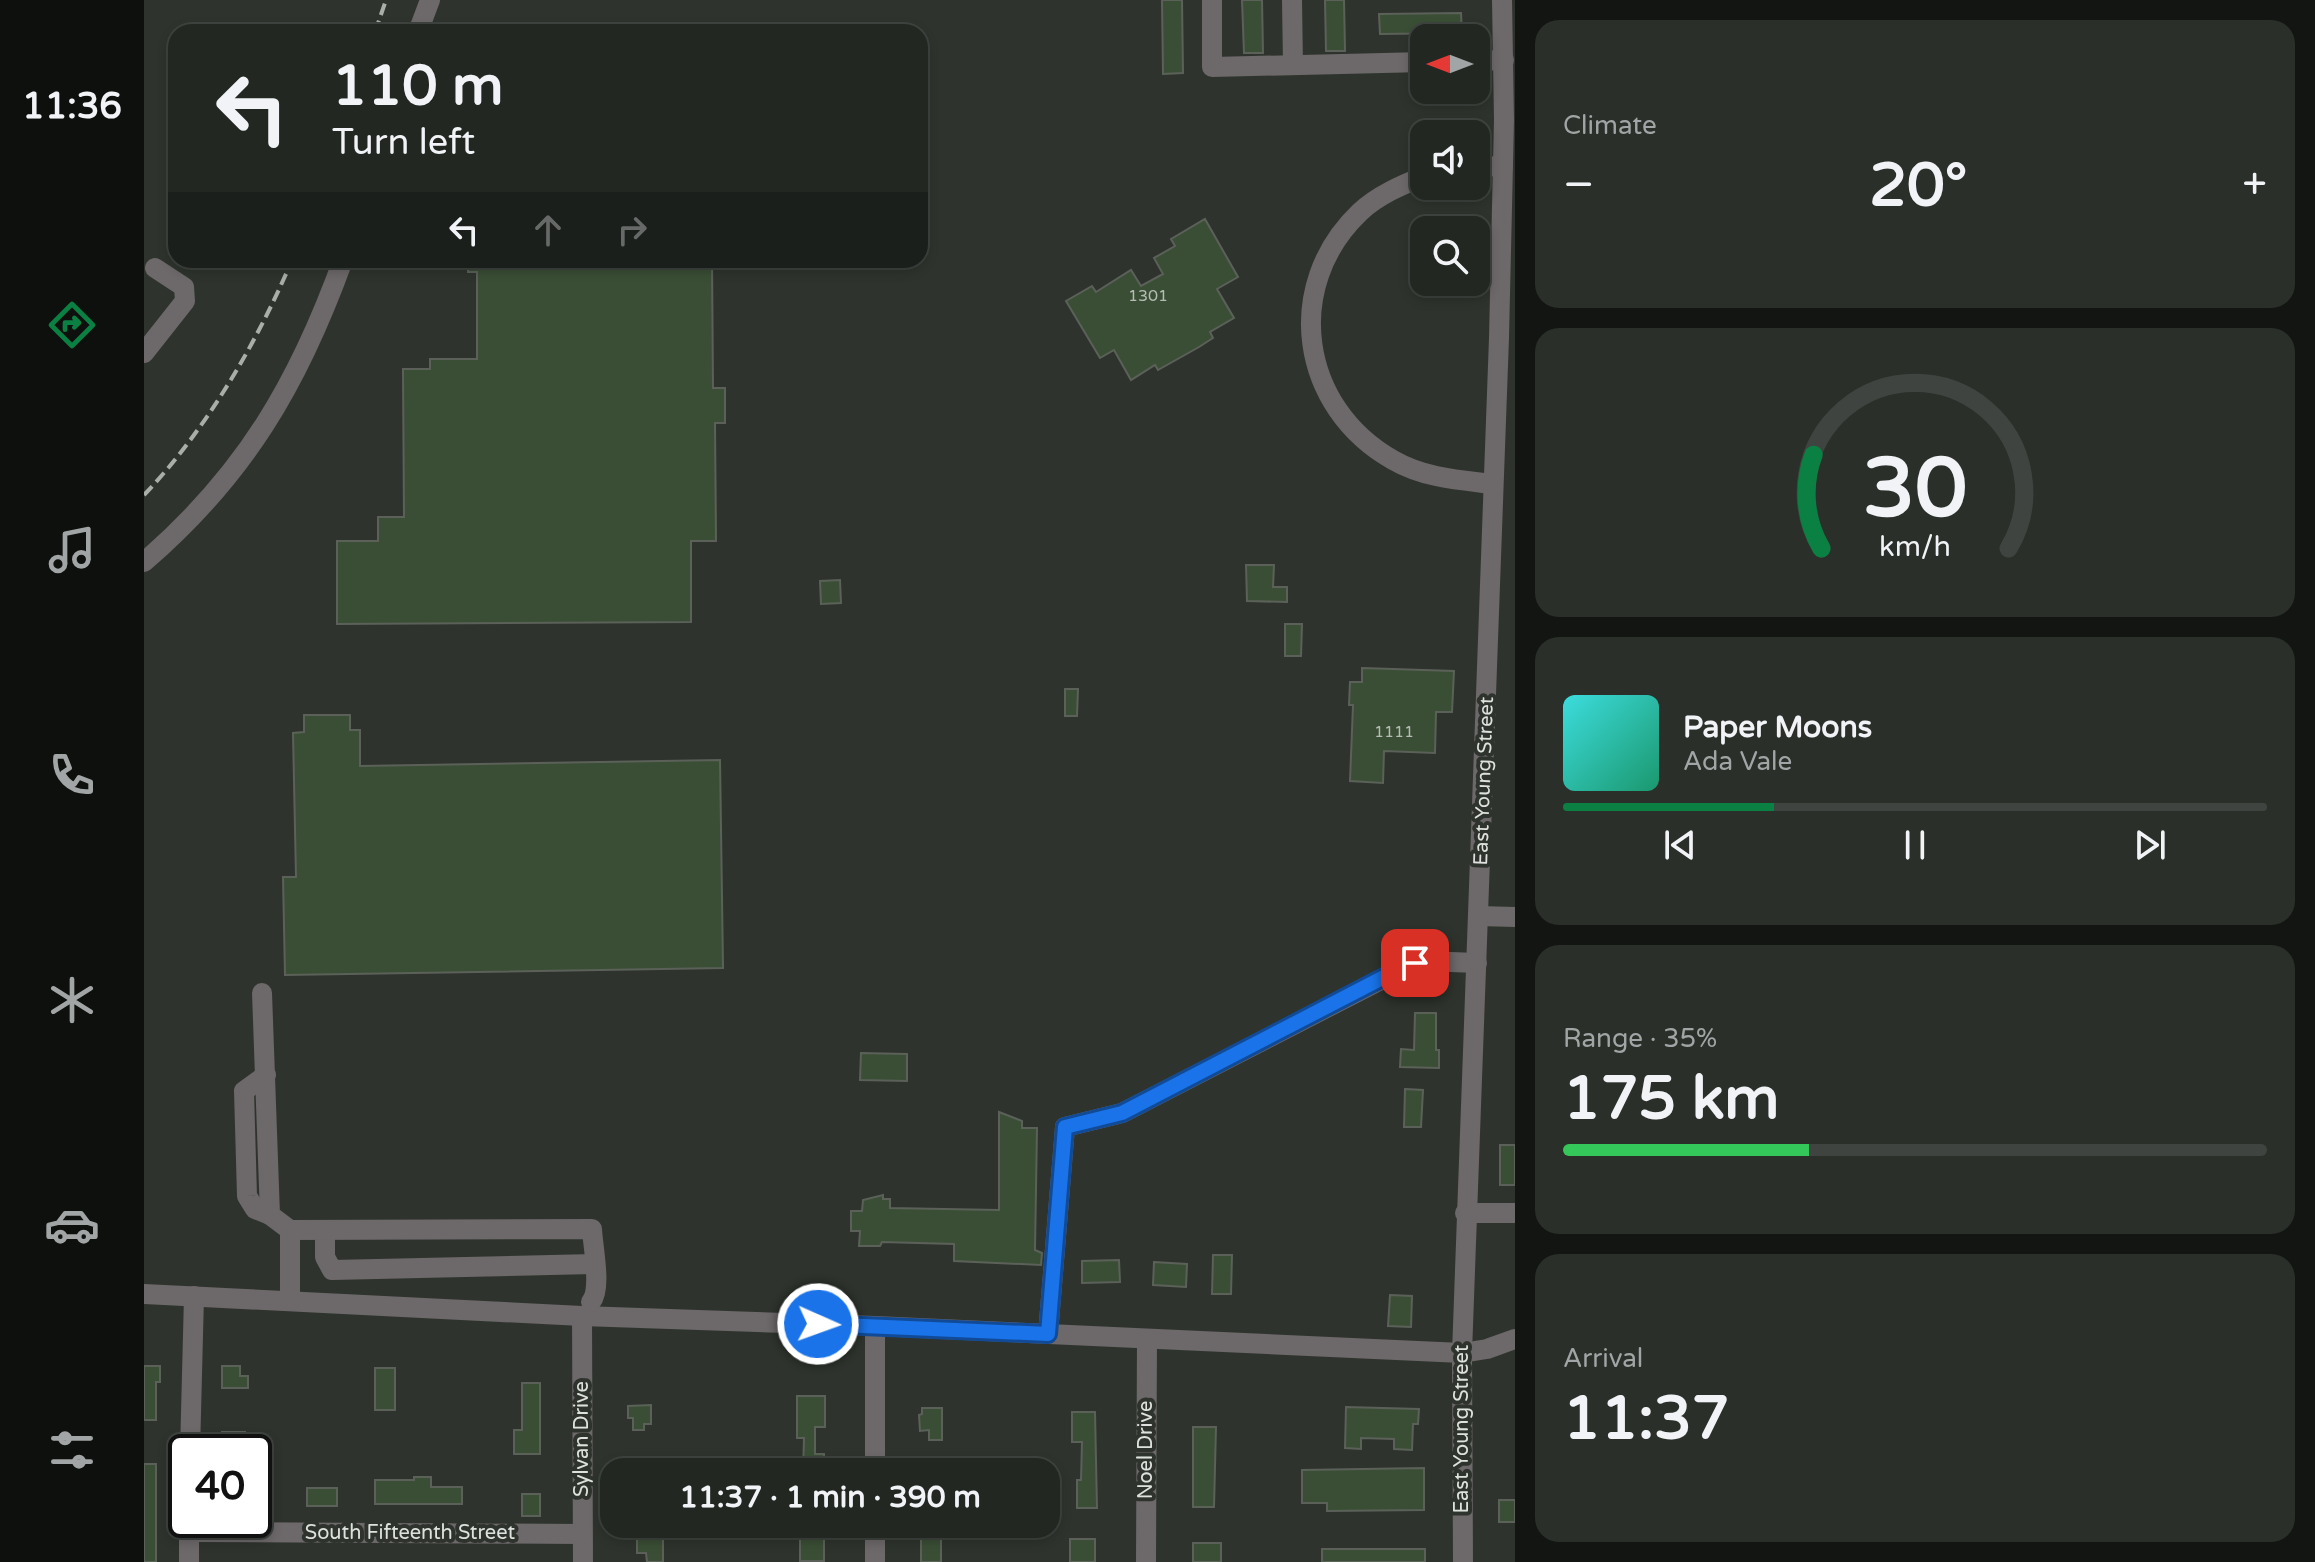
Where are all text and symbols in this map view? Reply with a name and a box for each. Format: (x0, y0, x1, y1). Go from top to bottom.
north arrow (1410, 24, 1490, 104)
map controls (1410, 24, 1490, 296)
text: 110 m (332, 53, 503, 120)
icon: left (200, 56, 304, 160)
text: 11:36 (22, 85, 122, 128)
text: Climate (1563, 110, 1657, 141)
button: sound (1410, 120, 1490, 200)
text: Turn left (332, 121, 475, 164)
text: 20° (1869, 150, 1967, 222)
text: − (1563, 159, 1594, 212)
text: + (2242, 159, 2267, 212)
icon: left (442, 208, 486, 252)
icon: ahead (526, 208, 570, 252)
icon: right (610, 208, 654, 252)
button: search (1410, 216, 1490, 296)
house number: 1301 (1128, 286, 1168, 306)
icon: directions (44, 297, 100, 353)
text: 30 (1863, 438, 1967, 538)
icon: music (44, 522, 100, 578)
text: km/h (1879, 530, 1951, 564)
street label: East Young Street (1469, 696, 1499, 866)
text: Paper Moons (1683, 709, 1872, 746)
house number: 1111 (1374, 722, 1414, 742)
text: Ada Vale (1683, 746, 1792, 777)
icon: phone (44, 747, 100, 803)
icon: previous (1658, 823, 1702, 867)
icon: pause (1893, 823, 1937, 867)
icon: next (2128, 823, 2172, 867)
pin (1381, 929, 1449, 997)
icon: arrive (1393, 941, 1437, 985)
icon: climate (44, 972, 100, 1028)
text: Range · 35% (1563, 1023, 1717, 1054)
text: 175 km (1563, 1063, 1779, 1135)
icon: car (44, 1197, 100, 1253)
position arrow (776, 1282, 860, 1366)
text: Arrival (1563, 1343, 1643, 1374)
street label: East Young Street (1450, 1344, 1474, 1514)
street label: Sylvan Drive (570, 1381, 594, 1497)
text: 11:37 (1563, 1383, 1729, 1455)
street label: Noel Drive (1134, 1401, 1158, 1499)
icon: filters (44, 1422, 100, 1478)
speed limit sign: 40 (168, 1434, 272, 1538)
text: 11:37 · 1 min · 390 m (679, 1479, 981, 1516)
street label: South Fifteenth Street (305, 1521, 516, 1545)

